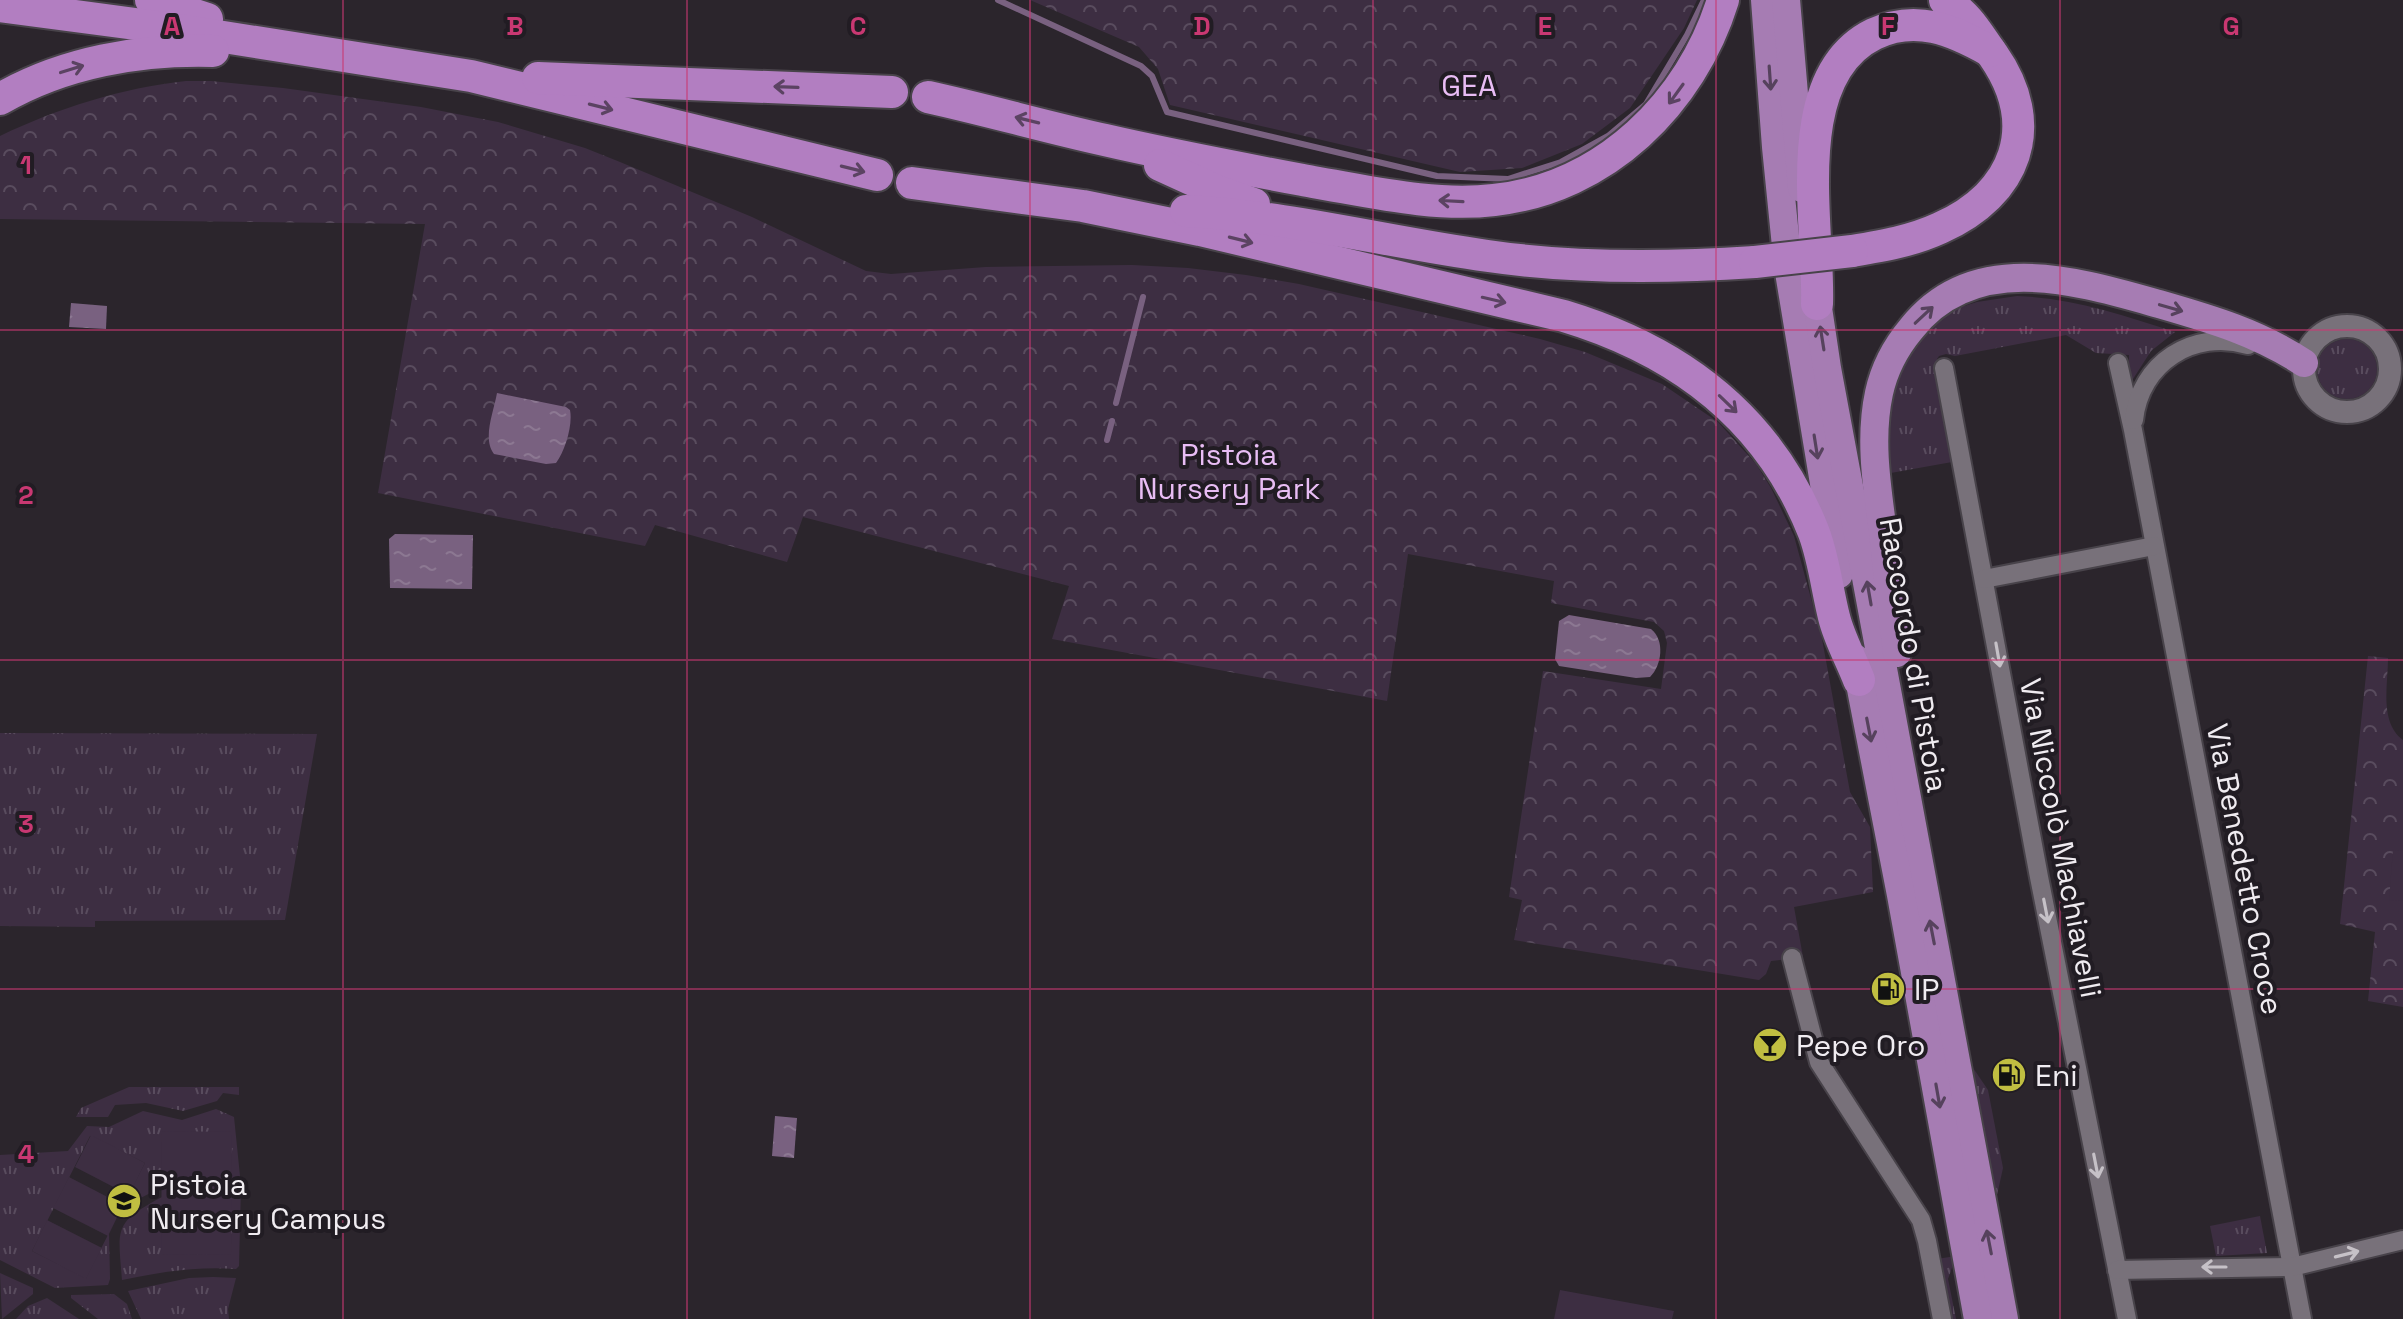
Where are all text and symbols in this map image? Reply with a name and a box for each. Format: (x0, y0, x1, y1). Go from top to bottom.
text: A (164, 9, 181, 43)
text: B (506, 9, 524, 43)
text: C (850, 9, 866, 43)
text: D (1193, 9, 1211, 43)
text: E (1538, 9, 1552, 43)
text: F (1881, 9, 1895, 43)
text: G (2222, 9, 2240, 43)
one-way arrow (59, 61, 84, 75)
one-way arrow (1763, 64, 1778, 91)
park label: GEA (1441, 66, 1497, 105)
one-way arrow (774, 80, 800, 95)
one-way arrow (1668, 83, 1685, 104)
one-way arrow (587, 101, 613, 116)
one-way arrow (1015, 111, 1041, 126)
text: 1 (20, 148, 32, 182)
one-way arrow (840, 163, 866, 178)
one-way arrow (1438, 193, 1464, 208)
one-way arrow (1228, 234, 1253, 249)
one-way arrow (1481, 293, 1506, 308)
one-way arrow (2157, 301, 2183, 316)
one-way arrow (1914, 307, 1934, 325)
one-way arrow (1814, 325, 1829, 351)
one-way arrow (1718, 395, 1738, 414)
one-way arrow (1810, 434, 1825, 459)
park label: Pistoia Nursery Park (1138, 435, 1320, 508)
text: 2 (18, 478, 34, 512)
street label: Raccordo di Pistoia (1871, 515, 1957, 795)
one-way arrow (1860, 581, 1875, 607)
one-way arrow (1992, 642, 2007, 667)
street label: Via Niccolò Machiavelli (2011, 675, 2111, 1001)
one-way arrow (1862, 717, 1877, 742)
street label: Via Benedetto Croce (2198, 720, 2292, 1018)
text: 3 (18, 807, 34, 841)
one-way arrow (2039, 898, 2054, 923)
one-way arrow (1923, 919, 1938, 945)
fuel station icon: IP (1869, 970, 1907, 1008)
place label: IP (1914, 970, 1939, 1009)
bar icon: Pepe Oro (1751, 1026, 1789, 1064)
place label: Pepe Oro (1796, 1026, 1925, 1065)
fuel station icon: Eni (1990, 1056, 2028, 1094)
place label: Eni (2035, 1056, 2078, 1095)
one-way arrow (1931, 1082, 1946, 1108)
text: 4 (18, 1137, 34, 1171)
one-way arrow (2090, 1153, 2105, 1178)
place label: Pistoia Nursery Campus (150, 1165, 386, 1238)
school or university icon: Pistoia Nursery Campus (105, 1182, 143, 1220)
one-way arrow (1981, 1230, 1996, 1256)
one-way arrow (2334, 1245, 2360, 1260)
one-way arrow (2201, 1259, 2228, 1275)

